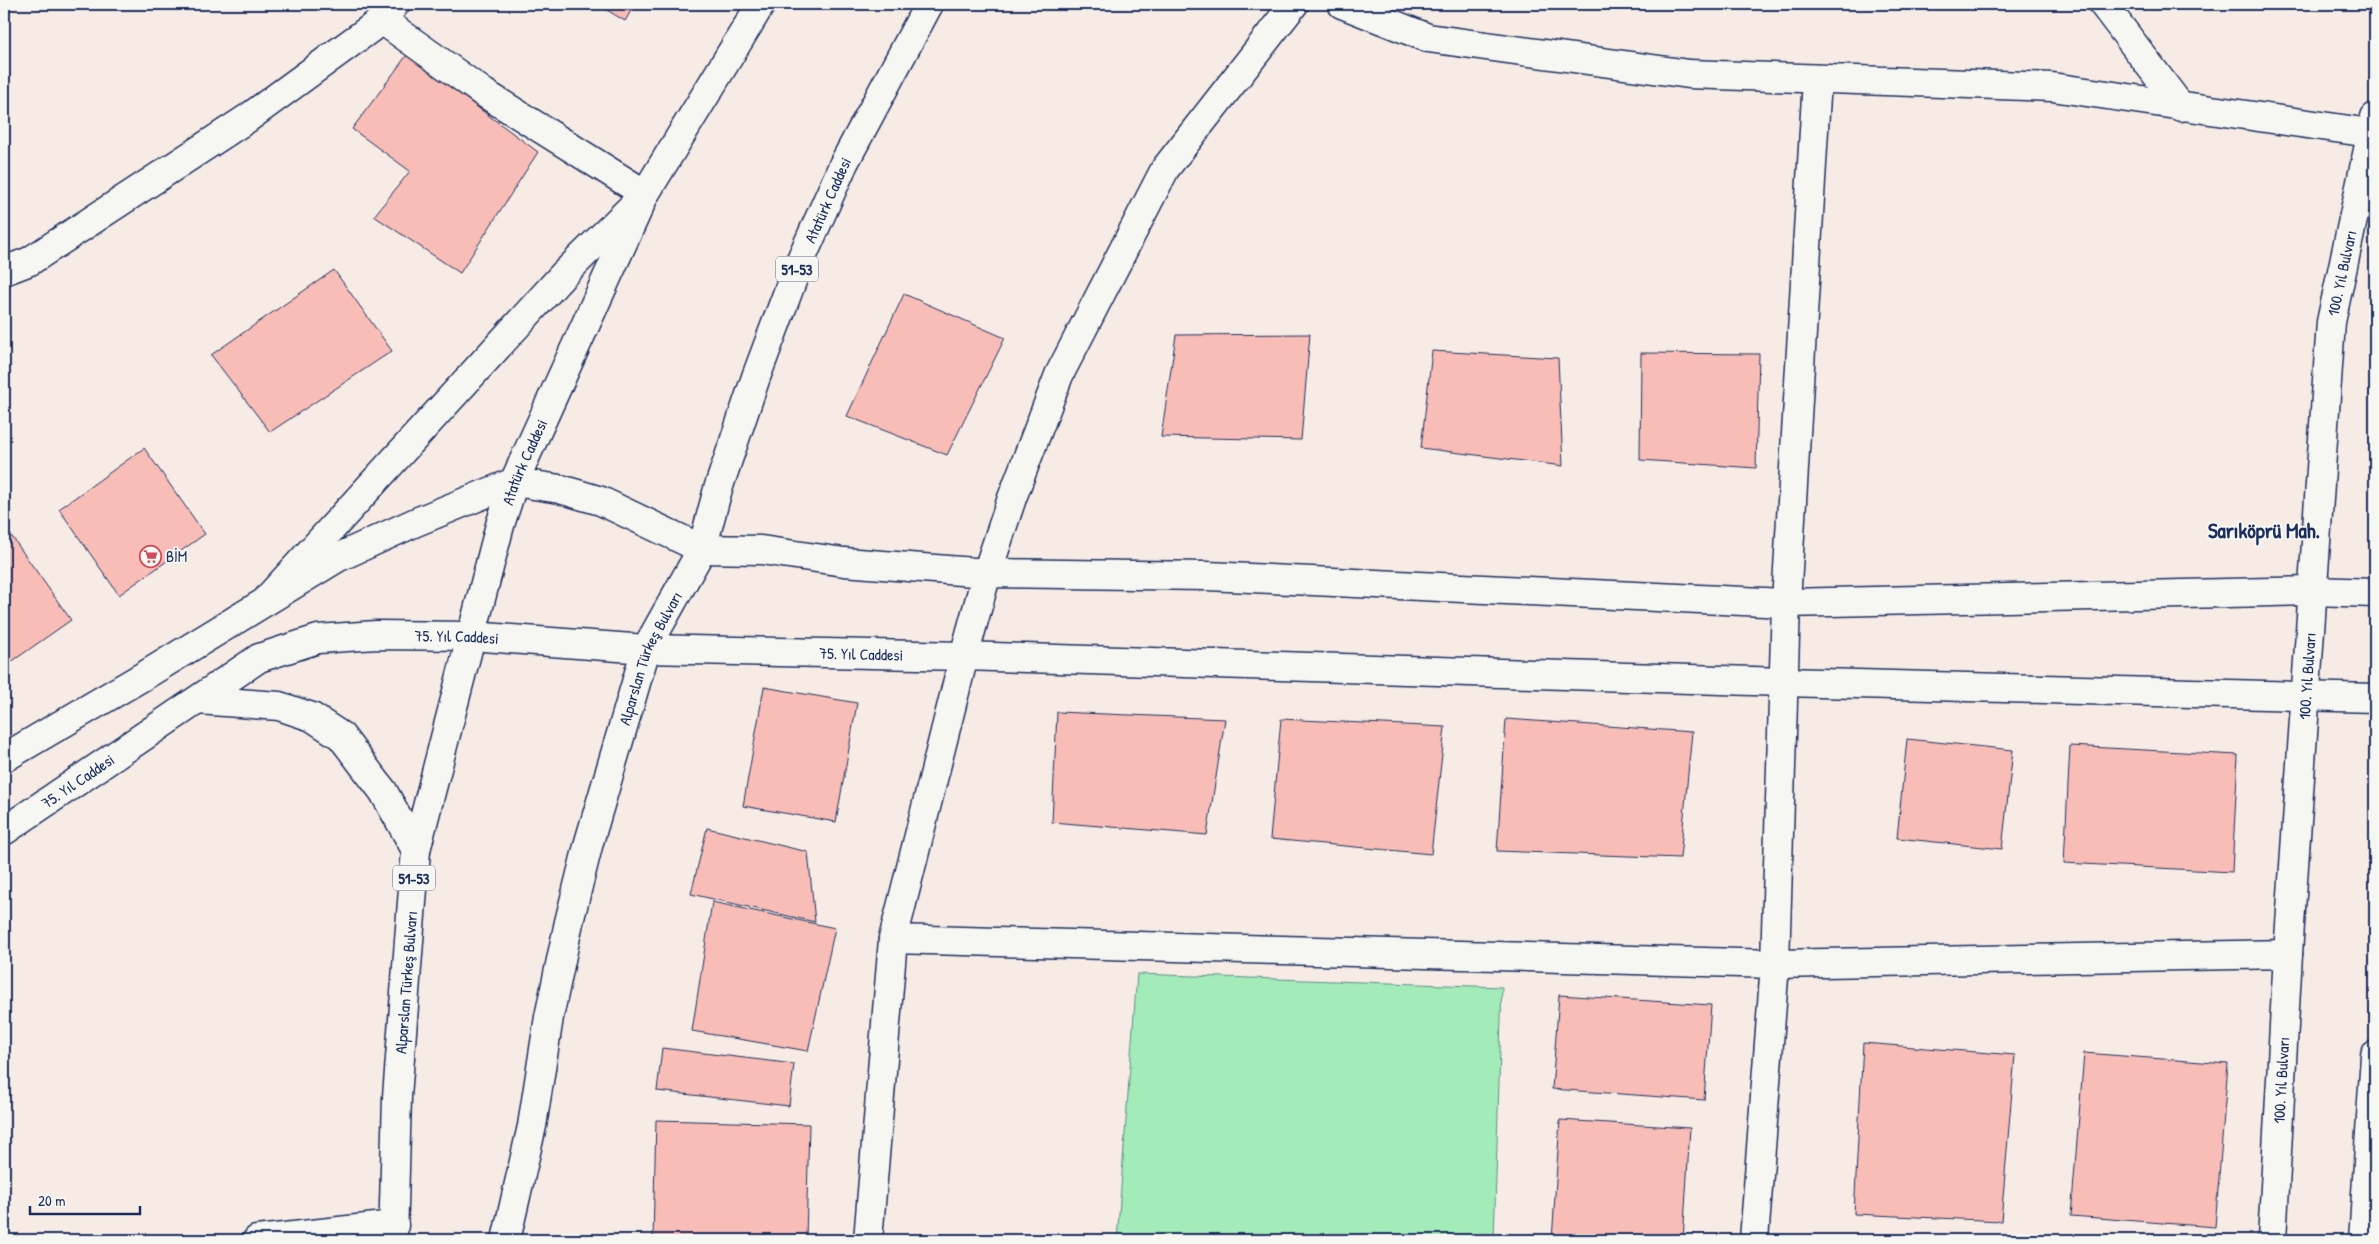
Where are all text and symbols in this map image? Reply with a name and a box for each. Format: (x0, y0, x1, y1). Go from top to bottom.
street label: Atatürk Caddesi (799, 153, 856, 246)
street label: 100. Yıl Bulvarı (2322, 228, 2361, 318)
road number: 51-53 (776, 256, 818, 282)
street label: Atatürk Caddesi (496, 415, 552, 508)
district label: Sarıköprü Mah. (2208, 516, 2320, 546)
supermarket icon: BİM (138, 544, 162, 568)
place label: BİM (166, 545, 187, 567)
street label: Alparslan Türkeş Bulvarı (613, 587, 687, 728)
street label: 75. Yıl Caddesi (415, 624, 500, 649)
street label: 100. Yıl Bulvarı (2293, 632, 2321, 720)
street label: 75. Yıl Caddesi (819, 642, 904, 666)
street label: 75. Yıl Caddesi (37, 748, 119, 814)
road number: 51-53 (393, 866, 435, 890)
street label: Alparslan Türkeş Bulvarı (389, 910, 422, 1055)
street label: 100. Yıl Bulvarı (2268, 1036, 2294, 1124)
scale bar (30, 1184, 140, 1216)
text: 20 m (38, 1190, 65, 1211)

